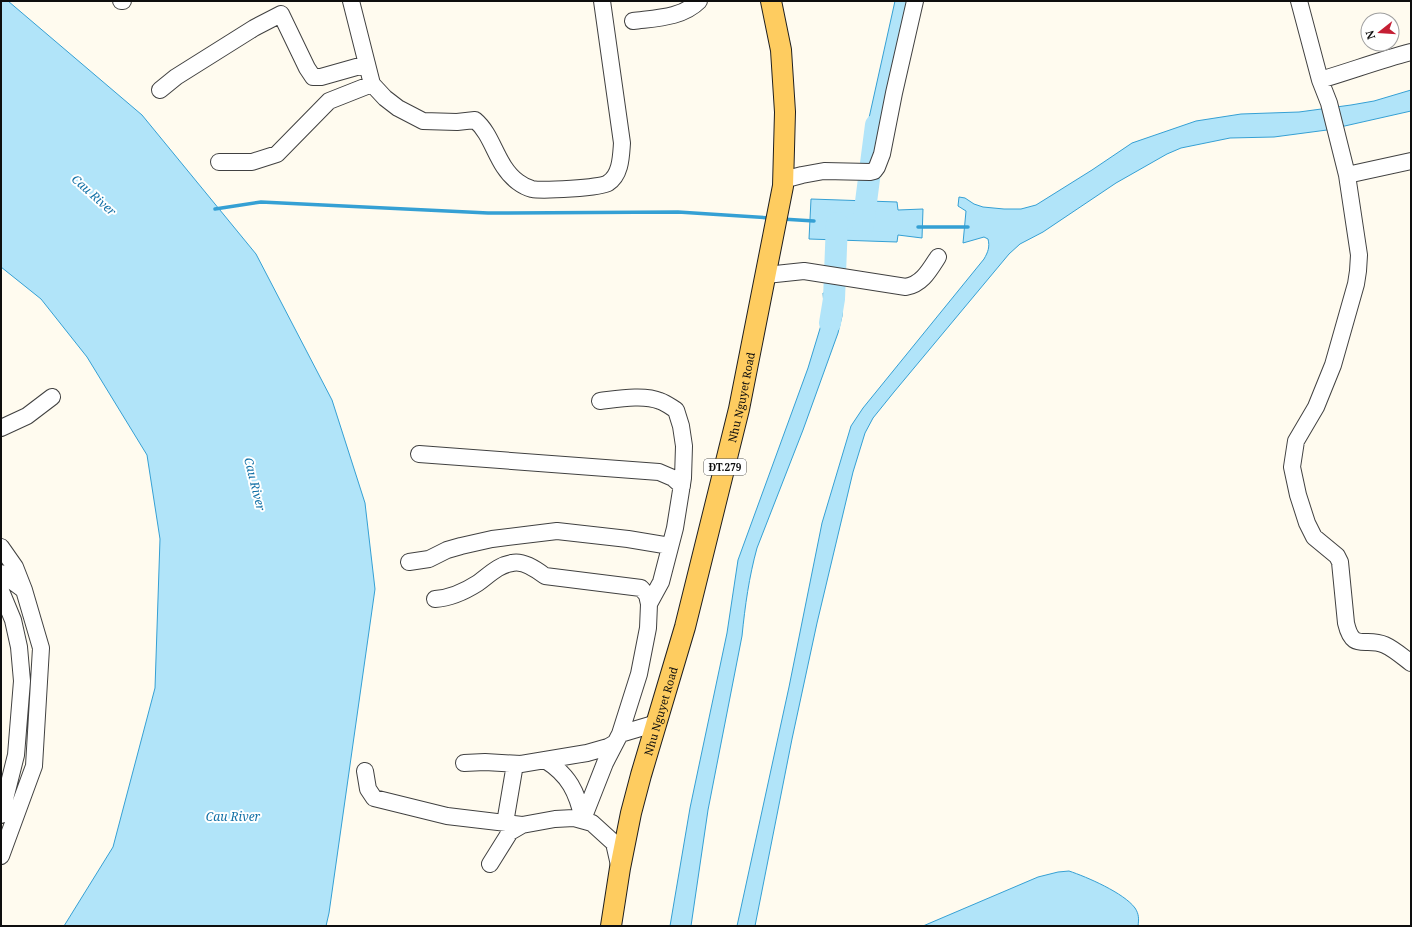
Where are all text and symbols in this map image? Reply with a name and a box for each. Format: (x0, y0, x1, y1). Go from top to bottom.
north arrow (1360, 12, 1400, 52)
text: N (1361, 28, 1378, 41)
water label: Cau River (68, 170, 120, 220)
street label: Nhu Nguyet Road (724, 350, 758, 444)
water label: Cau River (240, 456, 270, 513)
road number: ĐT.279 (704, 459, 746, 475)
street label: Nhu Nguyet Road (640, 664, 680, 757)
water label: Cau River (206, 808, 261, 825)

